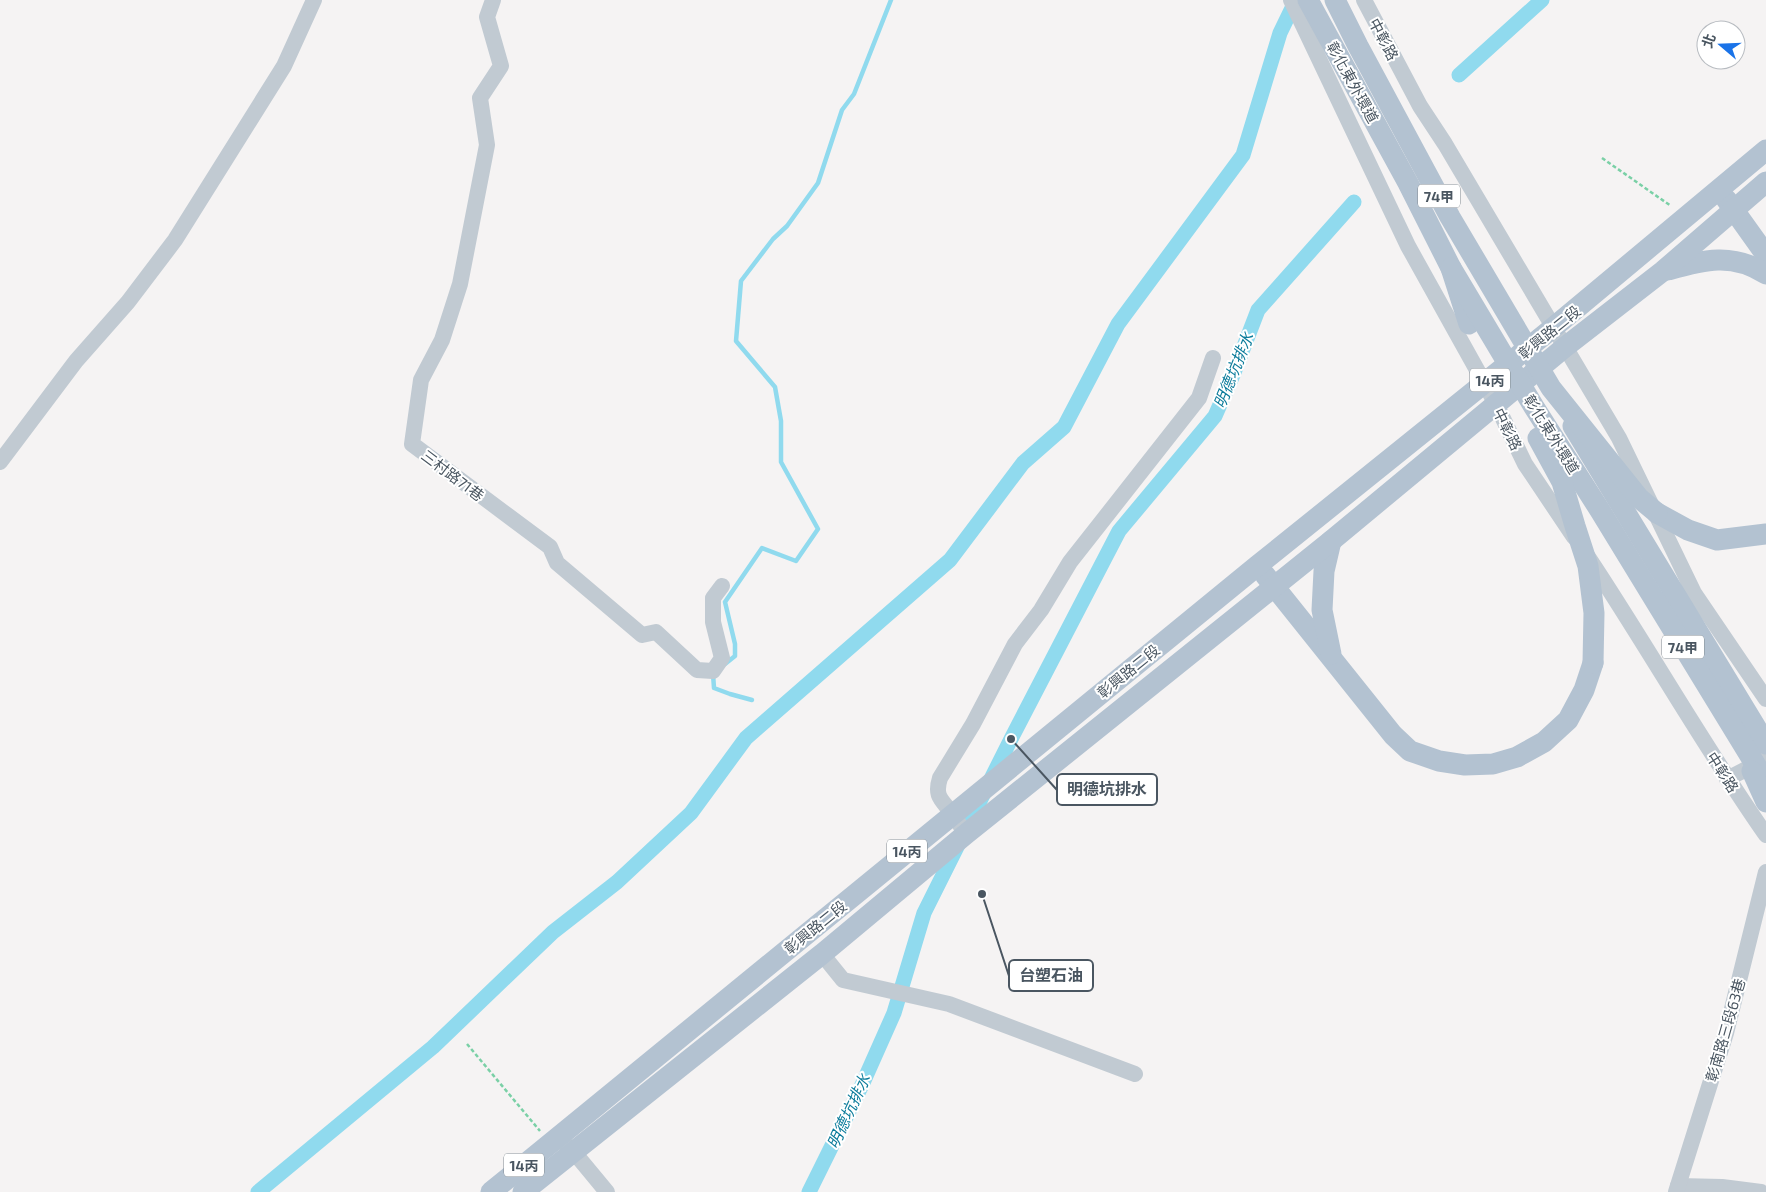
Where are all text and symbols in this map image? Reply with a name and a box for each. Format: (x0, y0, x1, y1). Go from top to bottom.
street label: 中彰路 (1365, 15, 1403, 63)
north arrow (1696, 20, 1746, 70)
text: 北 (1698, 31, 1719, 50)
street label: 彰化東外環道 (1323, 38, 1383, 126)
road number: 74甲 (1418, 185, 1460, 208)
street label: 彰興路二段 (1514, 301, 1584, 363)
water label: 明德坑排水 (1209, 328, 1257, 411)
road number: 14丙 (1470, 368, 1510, 392)
street label: 彰化東外環道 (1521, 391, 1583, 477)
street label: 中彰路 (1490, 405, 1526, 453)
street label: 三村路71巷 (418, 446, 488, 504)
road number: 74甲 (1662, 636, 1704, 659)
street label: 彰興路二段 (1093, 640, 1163, 702)
street label: 中彰路 (1703, 748, 1743, 796)
callout: 明德坑排水 (1057, 774, 1157, 805)
text: 明德坑排水 (1067, 779, 1147, 798)
road number: 14丙 (887, 839, 927, 862)
street label: 彰興路二段 (780, 896, 850, 958)
callout: 台塑石油 (1009, 960, 1093, 991)
text: 台塑石油 (1019, 965, 1083, 984)
street label: 彰南路三段63巷 (1702, 976, 1748, 1084)
water label: 明德坑排水 (822, 1070, 874, 1151)
road number: 14丙 (504, 1154, 544, 1176)

